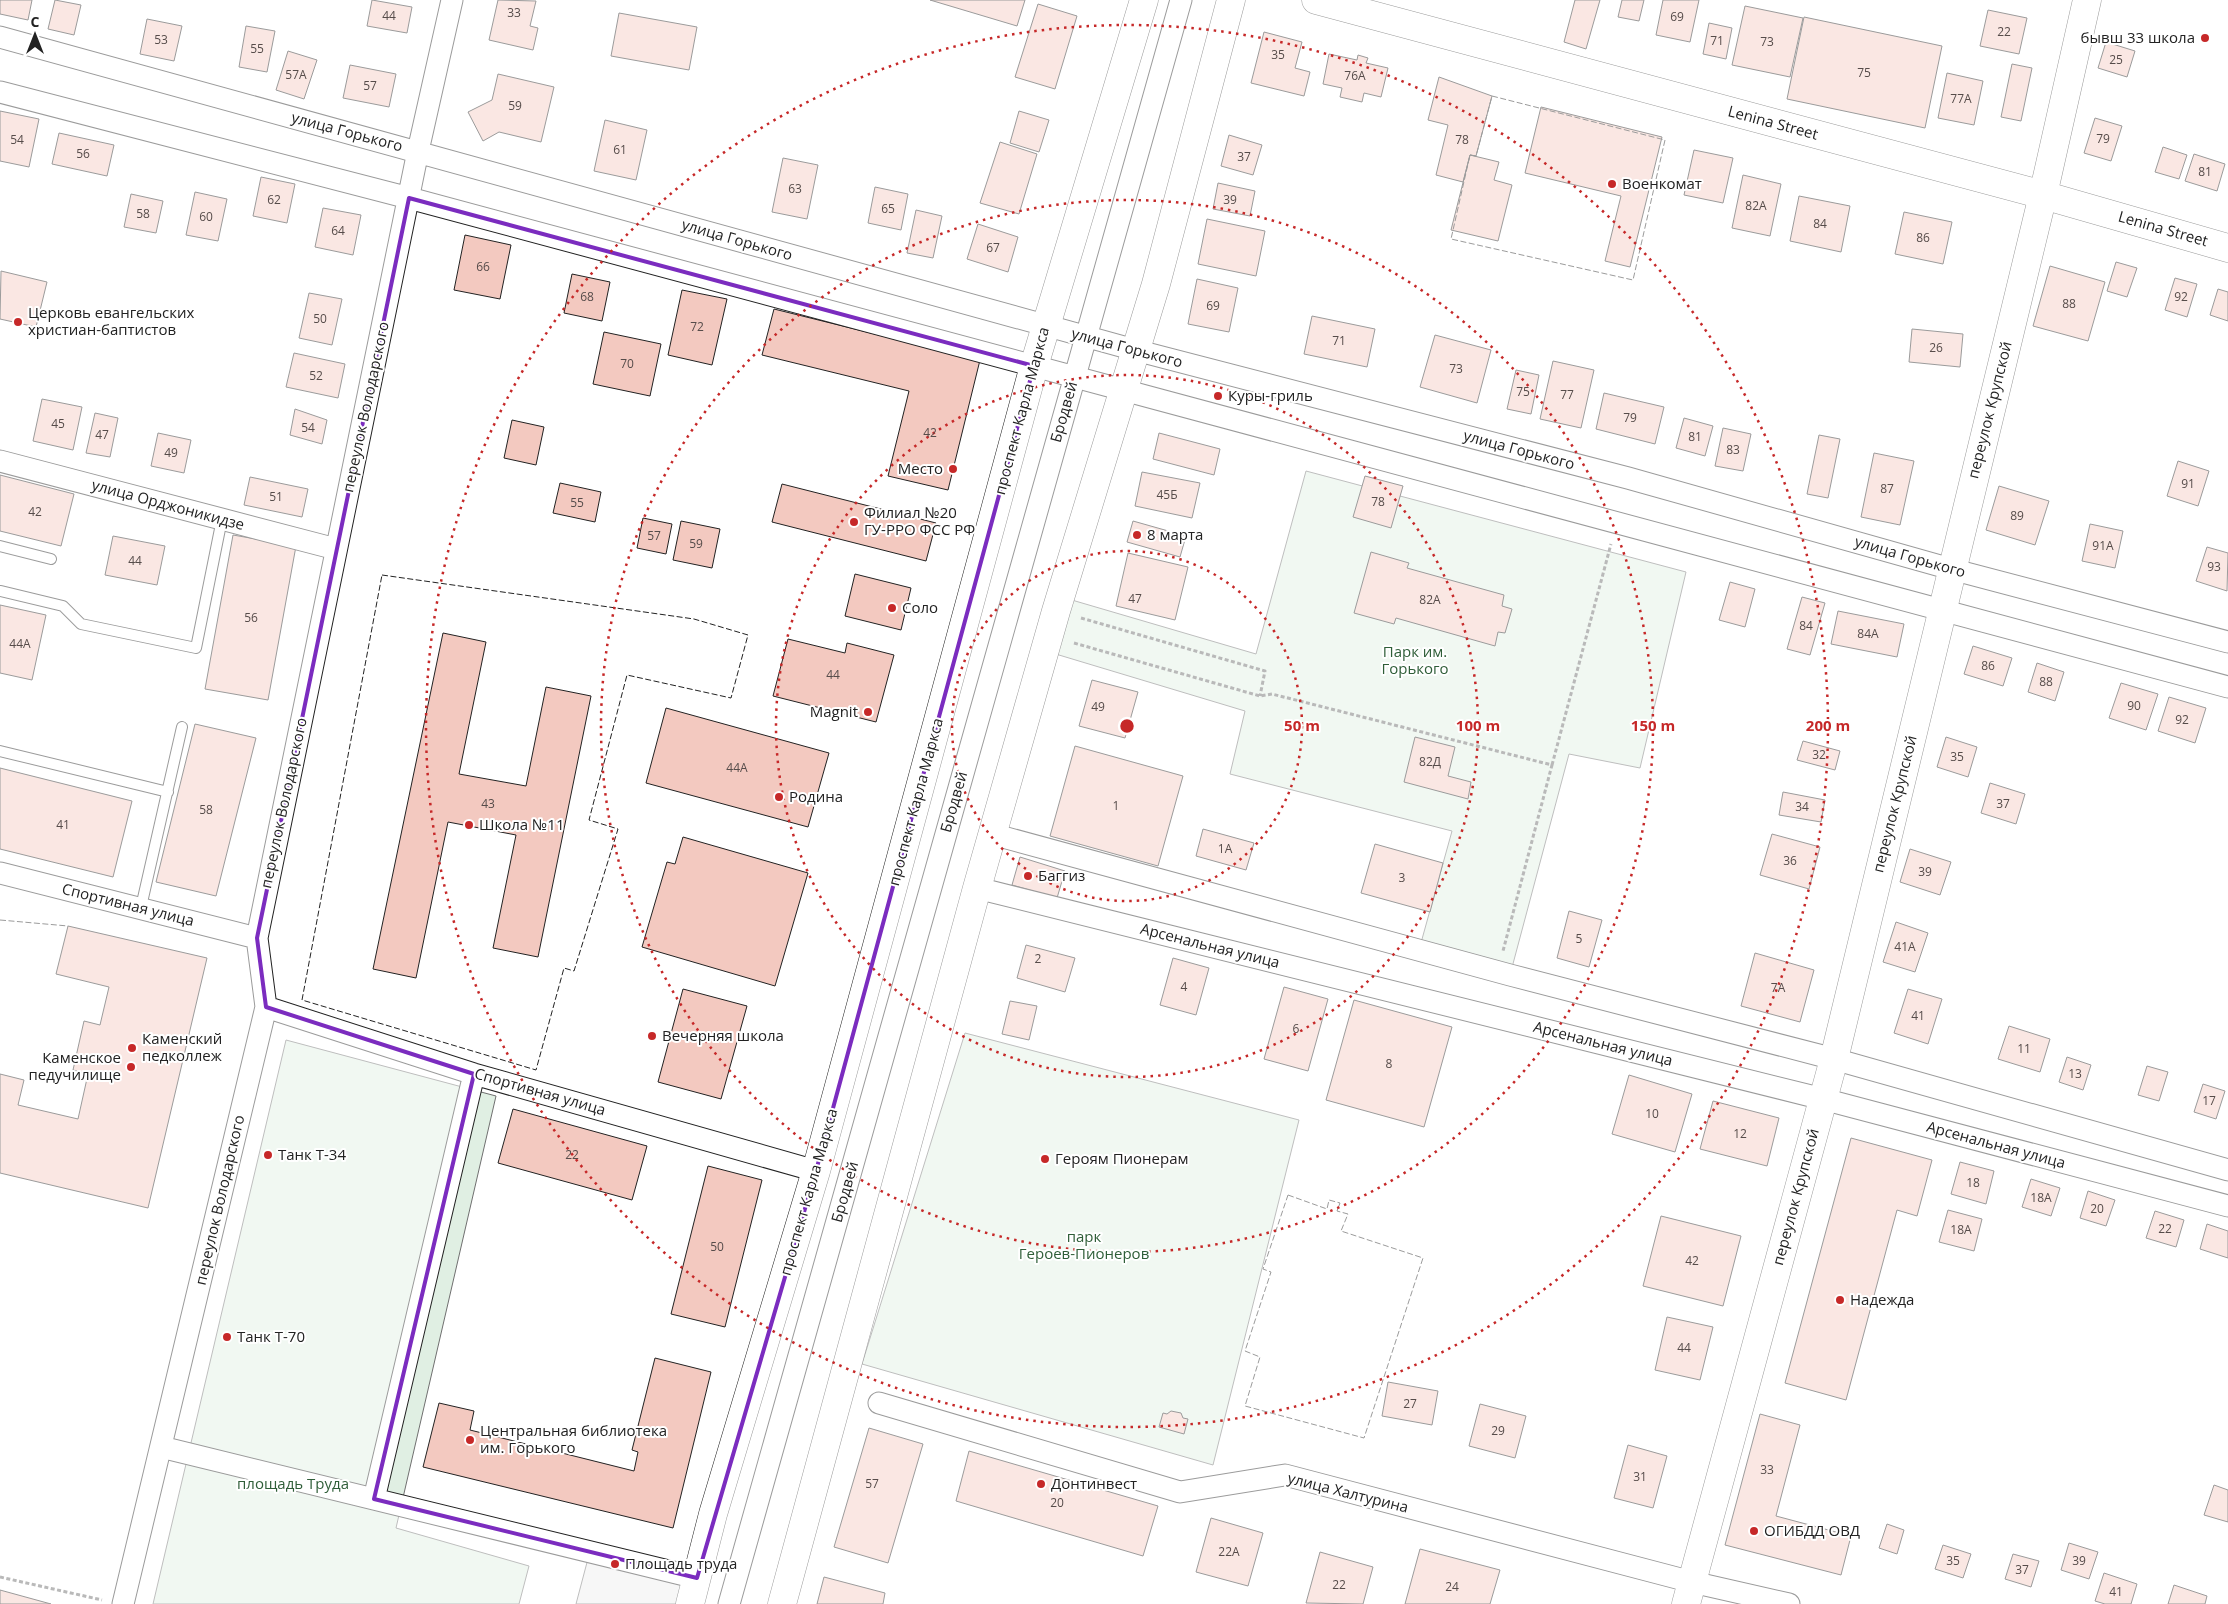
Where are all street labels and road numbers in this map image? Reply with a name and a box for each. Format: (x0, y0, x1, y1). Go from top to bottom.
street label: Lenina Street (1726, 100, 1821, 144)
street label: улица Горького (289, 107, 405, 155)
street label: Lenina Street (2116, 206, 2211, 250)
street label: улица Горького (680, 214, 795, 264)
street label: переулок Володарского (337, 320, 393, 494)
street label: улица Горького (1069, 323, 1185, 371)
street label: проспект Карла Маркса (989, 325, 1053, 497)
street label: переулок Крупской (1962, 339, 2016, 480)
street label: Бродвей (1045, 379, 1081, 445)
street label: улица Горького (1461, 425, 1577, 473)
street label: улица Орджоникидзе (90, 474, 247, 534)
street label: улица Горького (1853, 531, 1968, 581)
street label: переулок Володарского (255, 716, 311, 890)
street label: проспект Карла Маркса (883, 716, 947, 888)
street label: переулок Крупской (1867, 733, 1921, 874)
street label: Бродвей (935, 769, 971, 835)
street label: Спортивная улица (60, 878, 196, 930)
street label: Арсенальная улица (1138, 918, 1282, 972)
street label: Арсенальная улица (1531, 1016, 1675, 1070)
street label: Спортивная улица (472, 1063, 608, 1119)
street label: проспект Карла Маркса (775, 1106, 841, 1278)
street label: переулок Володарского (190, 1113, 248, 1287)
street label: Арсенальная улица (1925, 1116, 2068, 1172)
street label: переулок Крупской (1767, 1126, 1823, 1267)
street label: Бродвей (826, 1159, 862, 1225)
street label: улица Халтурина (1286, 1467, 1411, 1517)

